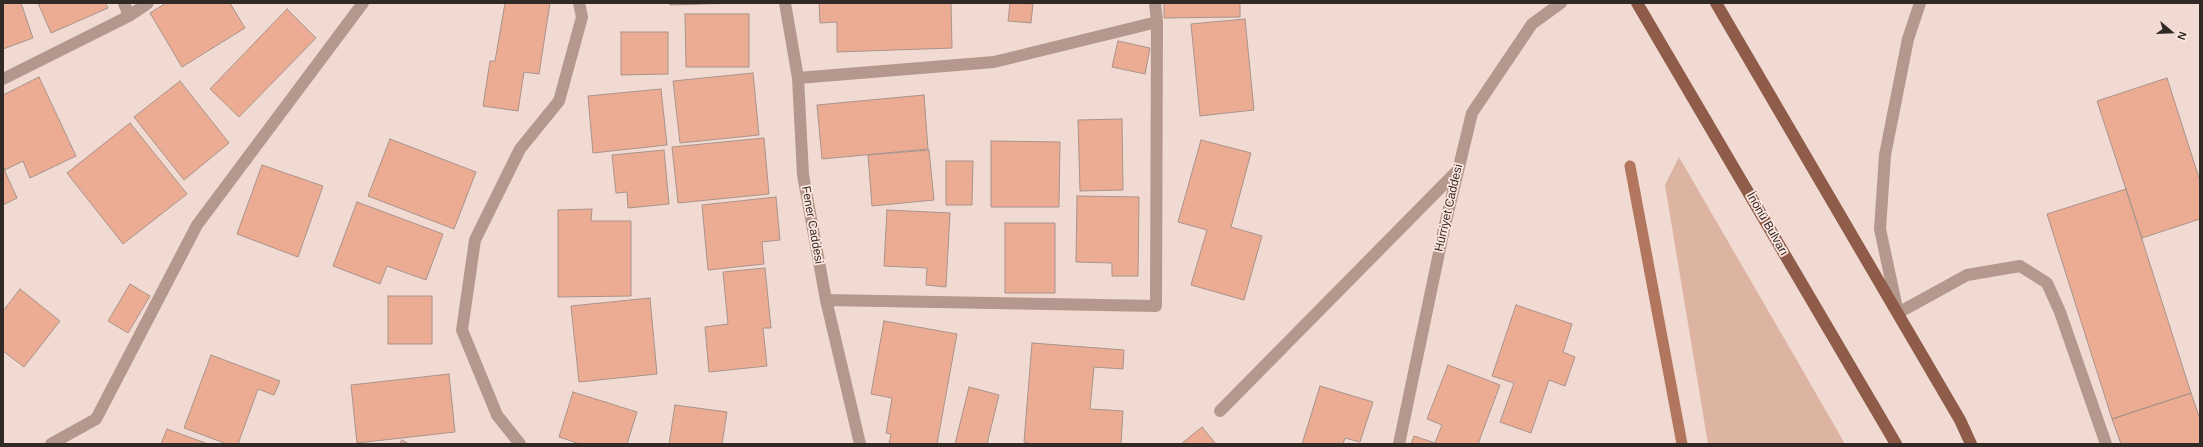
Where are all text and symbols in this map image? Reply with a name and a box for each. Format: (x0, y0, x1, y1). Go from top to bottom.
north arrow (2151, 12, 2191, 52)
text: N (2175, 30, 2189, 42)
street label: Hürriyet Caddesi (1432, 163, 1466, 253)
street label: Fener Caddesi (798, 185, 826, 265)
street label: İnönü Bulvarı (1743, 190, 1791, 258)

